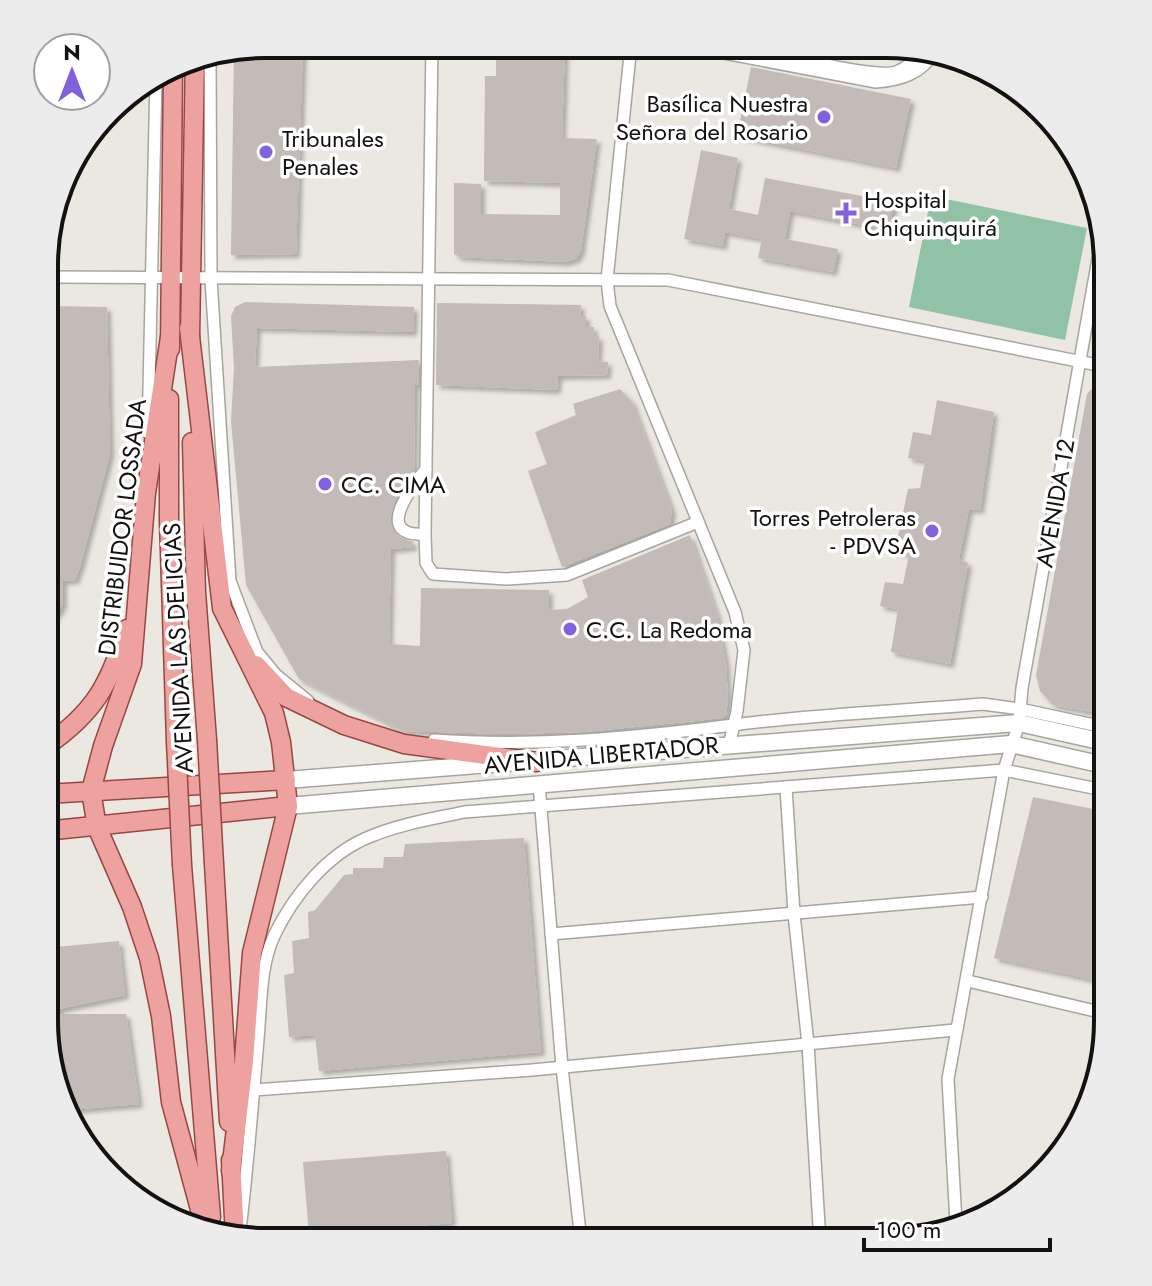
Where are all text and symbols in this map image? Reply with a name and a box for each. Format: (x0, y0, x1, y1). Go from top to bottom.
north arrow (32, 32, 112, 112)
text: N (63, 36, 81, 68)
place label: Basílica Nuestra Señora del Rosario (616, 86, 808, 149)
marker: Basílica Nuestra Señora del Rosario (815, 108, 833, 126)
place label: Tribunales Penales (282, 121, 384, 184)
marker: Tribunales Penales (257, 143, 275, 161)
place label: Hospital Chiquinquirá (864, 182, 997, 245)
marker: Hospital Chiquinquirá (835, 202, 857, 224)
street label: DISTRIBUIDOR LOSSADA (89, 396, 155, 658)
street label: AVENIDA 12 (1026, 436, 1084, 570)
place label: CC. CIMA (341, 467, 446, 502)
marker: CC. CIMA (316, 475, 334, 493)
place label: Torres Petroleras - PDVSA (750, 500, 916, 563)
street label: AVENIDA LAS DELICIAS (154, 522, 202, 774)
marker: Torres Petroleras - PDVSA (923, 522, 941, 540)
place label: C.C. La Redoma (586, 612, 752, 647)
marker: C.C. La Redoma (561, 620, 579, 638)
street label: AVENIDA LIBERTADOR (482, 727, 720, 783)
scale bar (864, 1202, 1050, 1252)
text: 100 m (876, 1212, 942, 1247)

